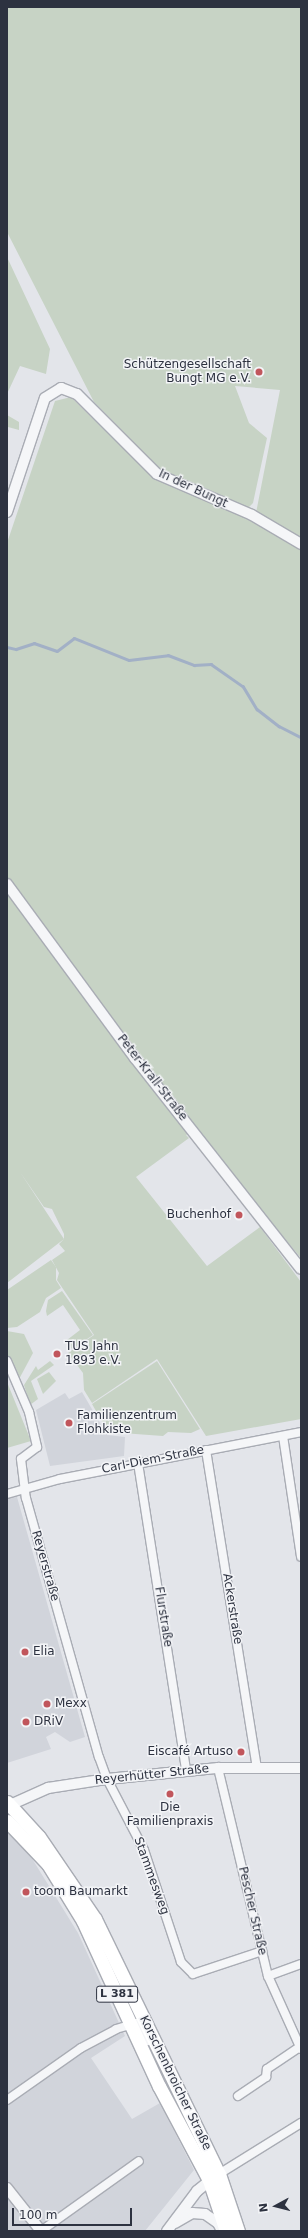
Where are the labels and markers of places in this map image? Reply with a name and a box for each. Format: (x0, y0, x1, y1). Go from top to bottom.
place label: Schützengesellschaft Bungt MG e.V. (124, 358, 251, 386)
marker: Schützengesellschaft Bungt MG e.V. (254, 367, 264, 377)
place label: Buchenhof (167, 1208, 231, 1222)
marker: Buchenhof (234, 1210, 244, 1220)
place label: TUS Jahn 1893 e.V. (65, 1340, 121, 1368)
marker: TUS Jahn 1893 e.V. (52, 1349, 62, 1359)
place label: Familienzentrum Flohkiste (77, 1409, 177, 1437)
marker: Familienzentrum Flohkiste (64, 1418, 74, 1428)
place label: Elia (33, 1645, 55, 1659)
marker: Elia (20, 1647, 30, 1657)
place label: Mexx (55, 1697, 87, 1711)
marker: Mexx (42, 1699, 52, 1709)
place label: DRiV (34, 1715, 63, 1729)
marker: DRiV (21, 1717, 31, 1727)
place label: Eiscafé Artuso (147, 1745, 233, 1759)
marker: Eiscafé Artuso (236, 1747, 246, 1757)
marker: Die Familienpraxis (165, 1789, 175, 1799)
place label: Die Familienpraxis (127, 1801, 213, 1829)
place label: toom Baumarkt (34, 1885, 128, 1899)
marker: toom Baumarkt (21, 1887, 31, 1897)

